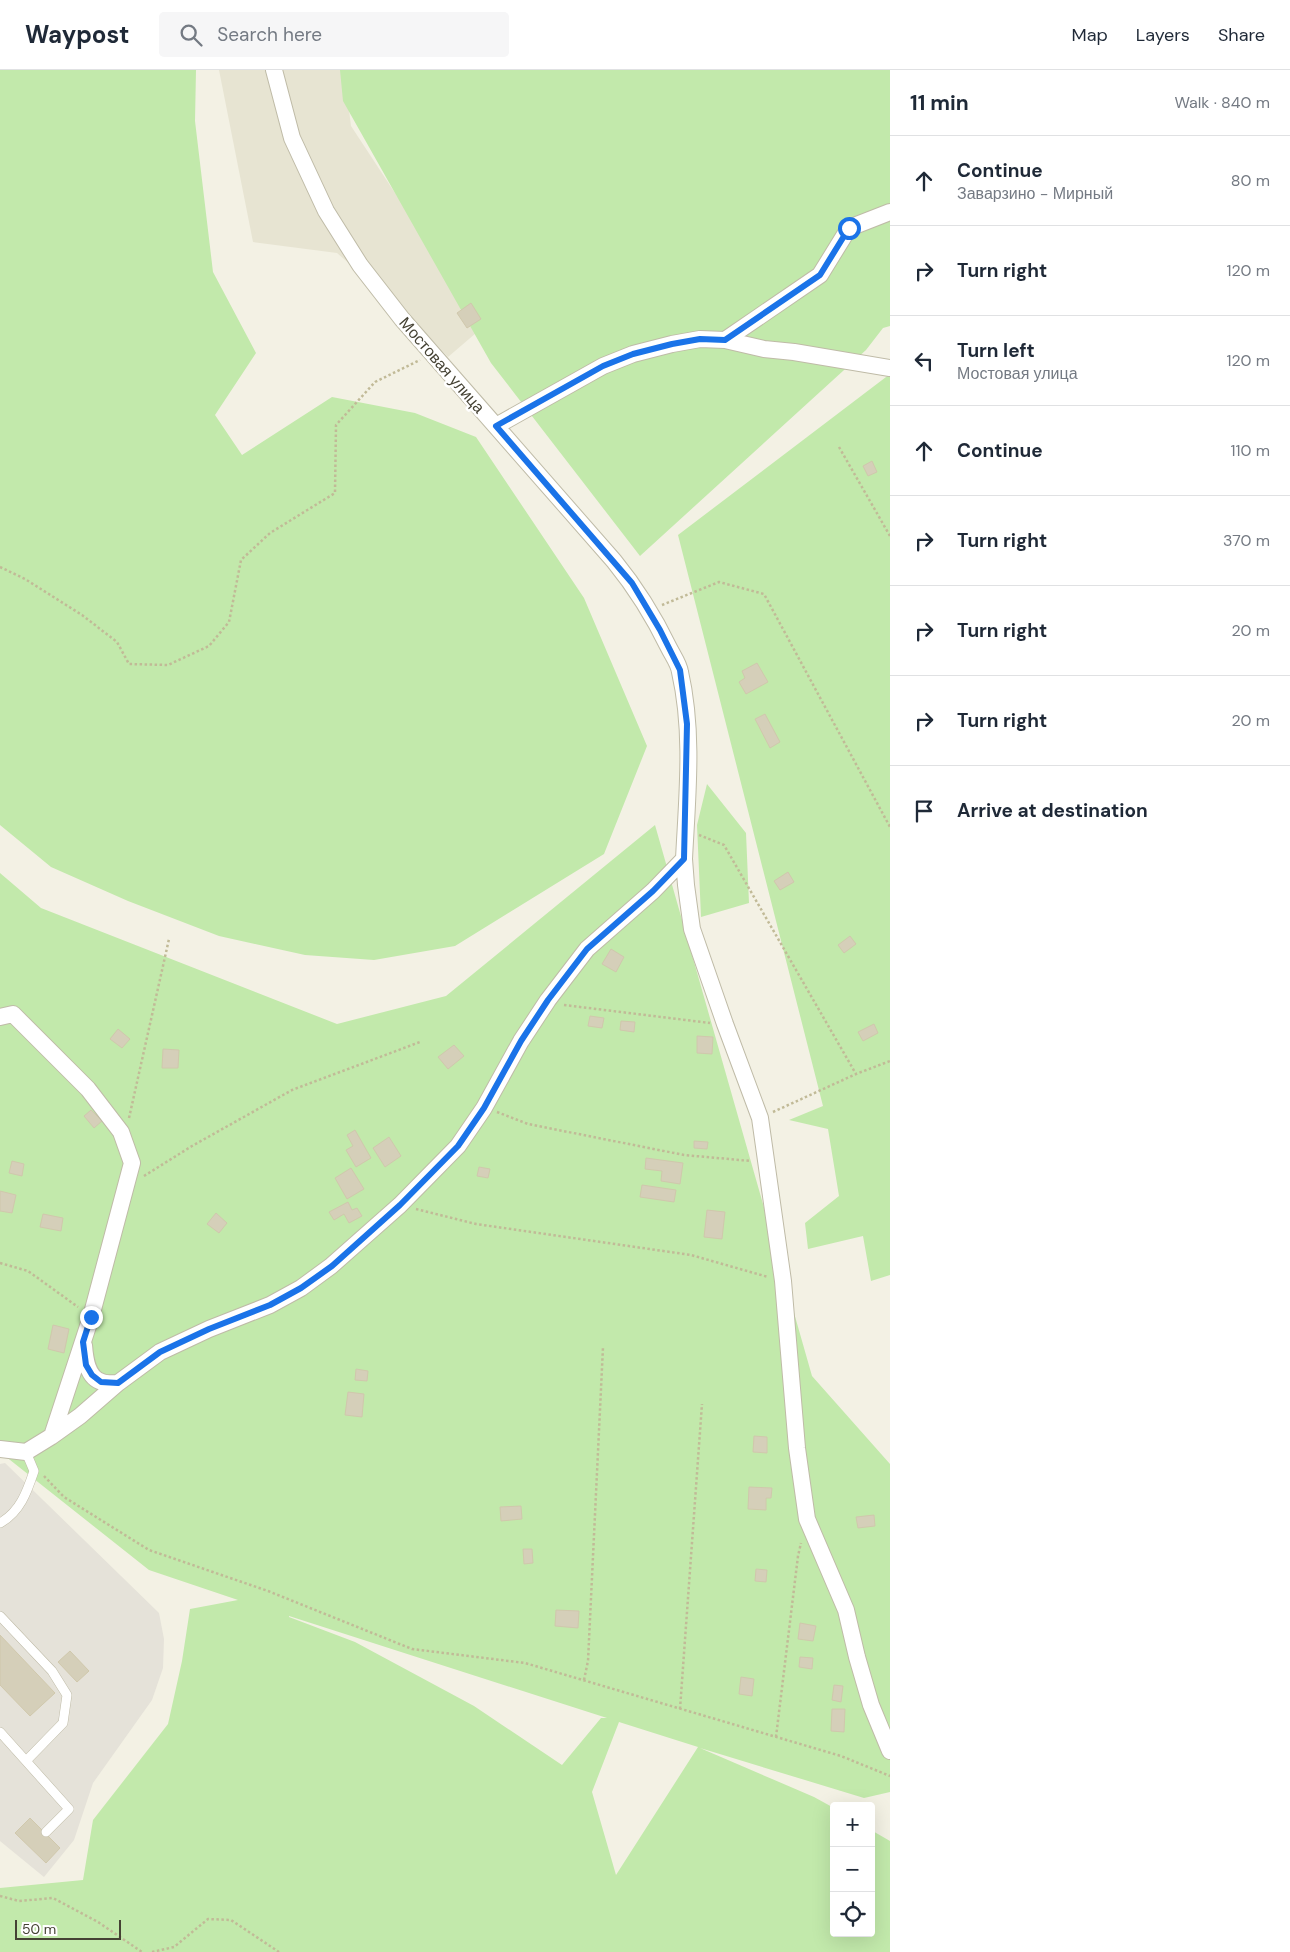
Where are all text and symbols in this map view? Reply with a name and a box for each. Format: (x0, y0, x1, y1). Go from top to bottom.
search box (159, 12, 509, 57)
text: Waypost (25, 19, 129, 50)
icon: search (177, 21, 205, 49)
text: Search here (217, 22, 322, 47)
text: Map (1072, 23, 1108, 47)
text: Layers (1136, 23, 1190, 47)
text: Share (1218, 23, 1265, 47)
text: 11 min (910, 89, 969, 117)
text: Walk · 840 m (1174, 92, 1270, 113)
text: Continue (957, 158, 1043, 183)
icon: ahead (910, 167, 938, 195)
text: 80 m (1231, 170, 1270, 191)
text: Заварзино - Мирный (957, 183, 1113, 204)
route start (838, 217, 861, 240)
icon: right (910, 257, 938, 285)
text: Turn right (957, 258, 1047, 283)
text: 120 m (1226, 260, 1270, 281)
street label: Мостовая улица (395, 313, 490, 417)
text: Turn left (957, 338, 1035, 363)
icon: left (910, 347, 938, 375)
text: 120 m (1226, 350, 1270, 371)
text: Мостовая улица (957, 363, 1078, 384)
icon: ahead (910, 437, 938, 465)
text: Continue (957, 438, 1043, 463)
text: 110 m (1231, 440, 1270, 461)
icon: right (910, 527, 938, 555)
text: Turn right (957, 528, 1047, 553)
text: 370 m (1223, 530, 1270, 551)
icon: right (910, 617, 938, 645)
text: Turn right (957, 618, 1047, 643)
text: 20 m (1231, 620, 1270, 641)
icon: right (910, 707, 938, 735)
text: Turn right (957, 708, 1047, 733)
text: 20 m (1231, 710, 1270, 731)
icon: arrive (910, 797, 938, 825)
text: Arrive at destination (957, 798, 1148, 823)
route end (80, 1306, 103, 1329)
map controls (830, 1802, 875, 1937)
button: + (830, 1802, 875, 1847)
button: − (830, 1847, 875, 1892)
button: locate (830, 1892, 875, 1937)
scale bar (15, 1917, 121, 1940)
text: 50 m (22, 1920, 56, 1938)

